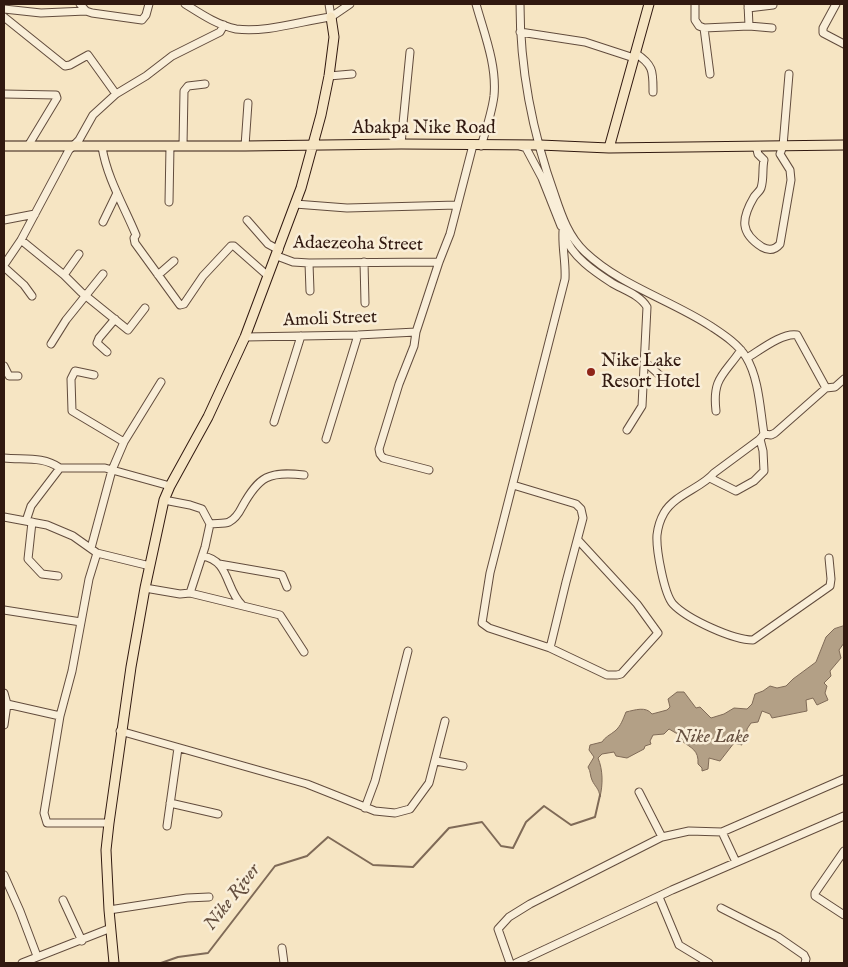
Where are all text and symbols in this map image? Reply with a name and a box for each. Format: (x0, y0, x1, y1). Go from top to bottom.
street label: Abakpa Nike Road (352, 118, 496, 140)
street label: Adaezeoha Street (293, 233, 423, 257)
street label: Amoli Street (283, 308, 377, 332)
place label: Nike Lake Resort Hotel (601, 351, 700, 394)
marker: Nike Lake Resort Hotel (585, 366, 597, 378)
water label: Nike Lake (675, 727, 749, 749)
water label: Nike River (200, 860, 266, 936)

